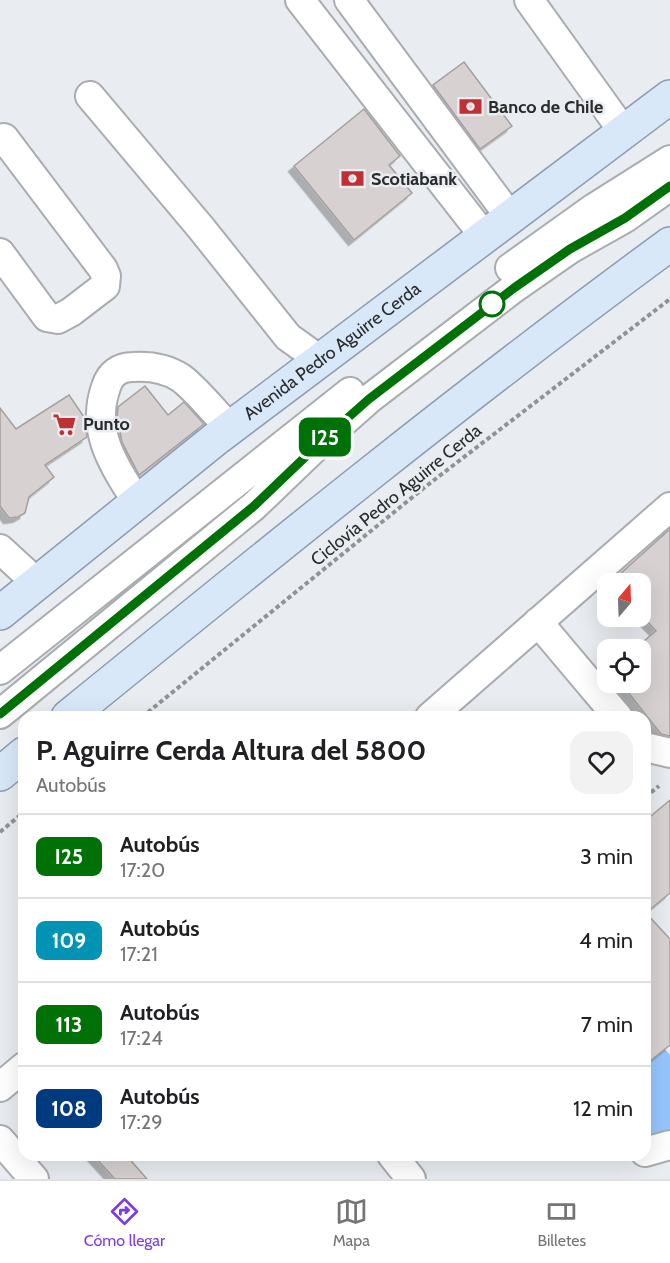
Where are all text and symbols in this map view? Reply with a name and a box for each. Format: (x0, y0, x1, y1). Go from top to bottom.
bank icon: Banco de Chile (457, 94, 483, 120)
place label: Banco de Chile (488, 96, 603, 118)
bank icon: Scotiabank (340, 166, 366, 192)
place label: Scotiabank (371, 168, 457, 190)
street label: Avenida Pedro Aguirre Cerda (239, 277, 425, 425)
unlabelled marker (479, 291, 505, 317)
supermarket icon: Punto (52, 411, 78, 437)
place label: Punto (83, 413, 130, 435)
line badge: I25 (290, 418, 360, 456)
street label: Ciclovía Pedro Aguirre Cerda (306, 419, 486, 571)
text: I25 (311, 425, 339, 450)
north arrow (597, 573, 651, 627)
map controls (597, 573, 651, 693)
button: locate (597, 639, 651, 693)
button: heart (570, 731, 633, 794)
text: P. Aguirre Cerda Altura del 5800 (36, 733, 426, 767)
text: Autobús (36, 773, 106, 797)
text: Autobús (120, 831, 200, 858)
text: 3 min (580, 843, 633, 870)
text: I25 (55, 844, 83, 869)
text: 17:20 (120, 858, 165, 882)
text: Autobús (120, 915, 200, 942)
text: 4 min (579, 927, 633, 954)
text: 109 (52, 928, 86, 953)
text: 17:21 (120, 942, 158, 966)
text: Autobús (120, 999, 200, 1026)
text: 7 min (581, 1011, 633, 1038)
text: 113 (56, 1012, 82, 1037)
text: 17:24 (120, 1026, 163, 1050)
text: Autobús (120, 1083, 200, 1110)
text: 12 min (573, 1095, 633, 1122)
text: 108 (51, 1096, 87, 1121)
text: 17:29 (120, 1110, 163, 1134)
tab: Cómo llegar (84, 1195, 165, 1250)
tab: Mapa (333, 1195, 370, 1250)
tab: Billetes (538, 1195, 586, 1250)

